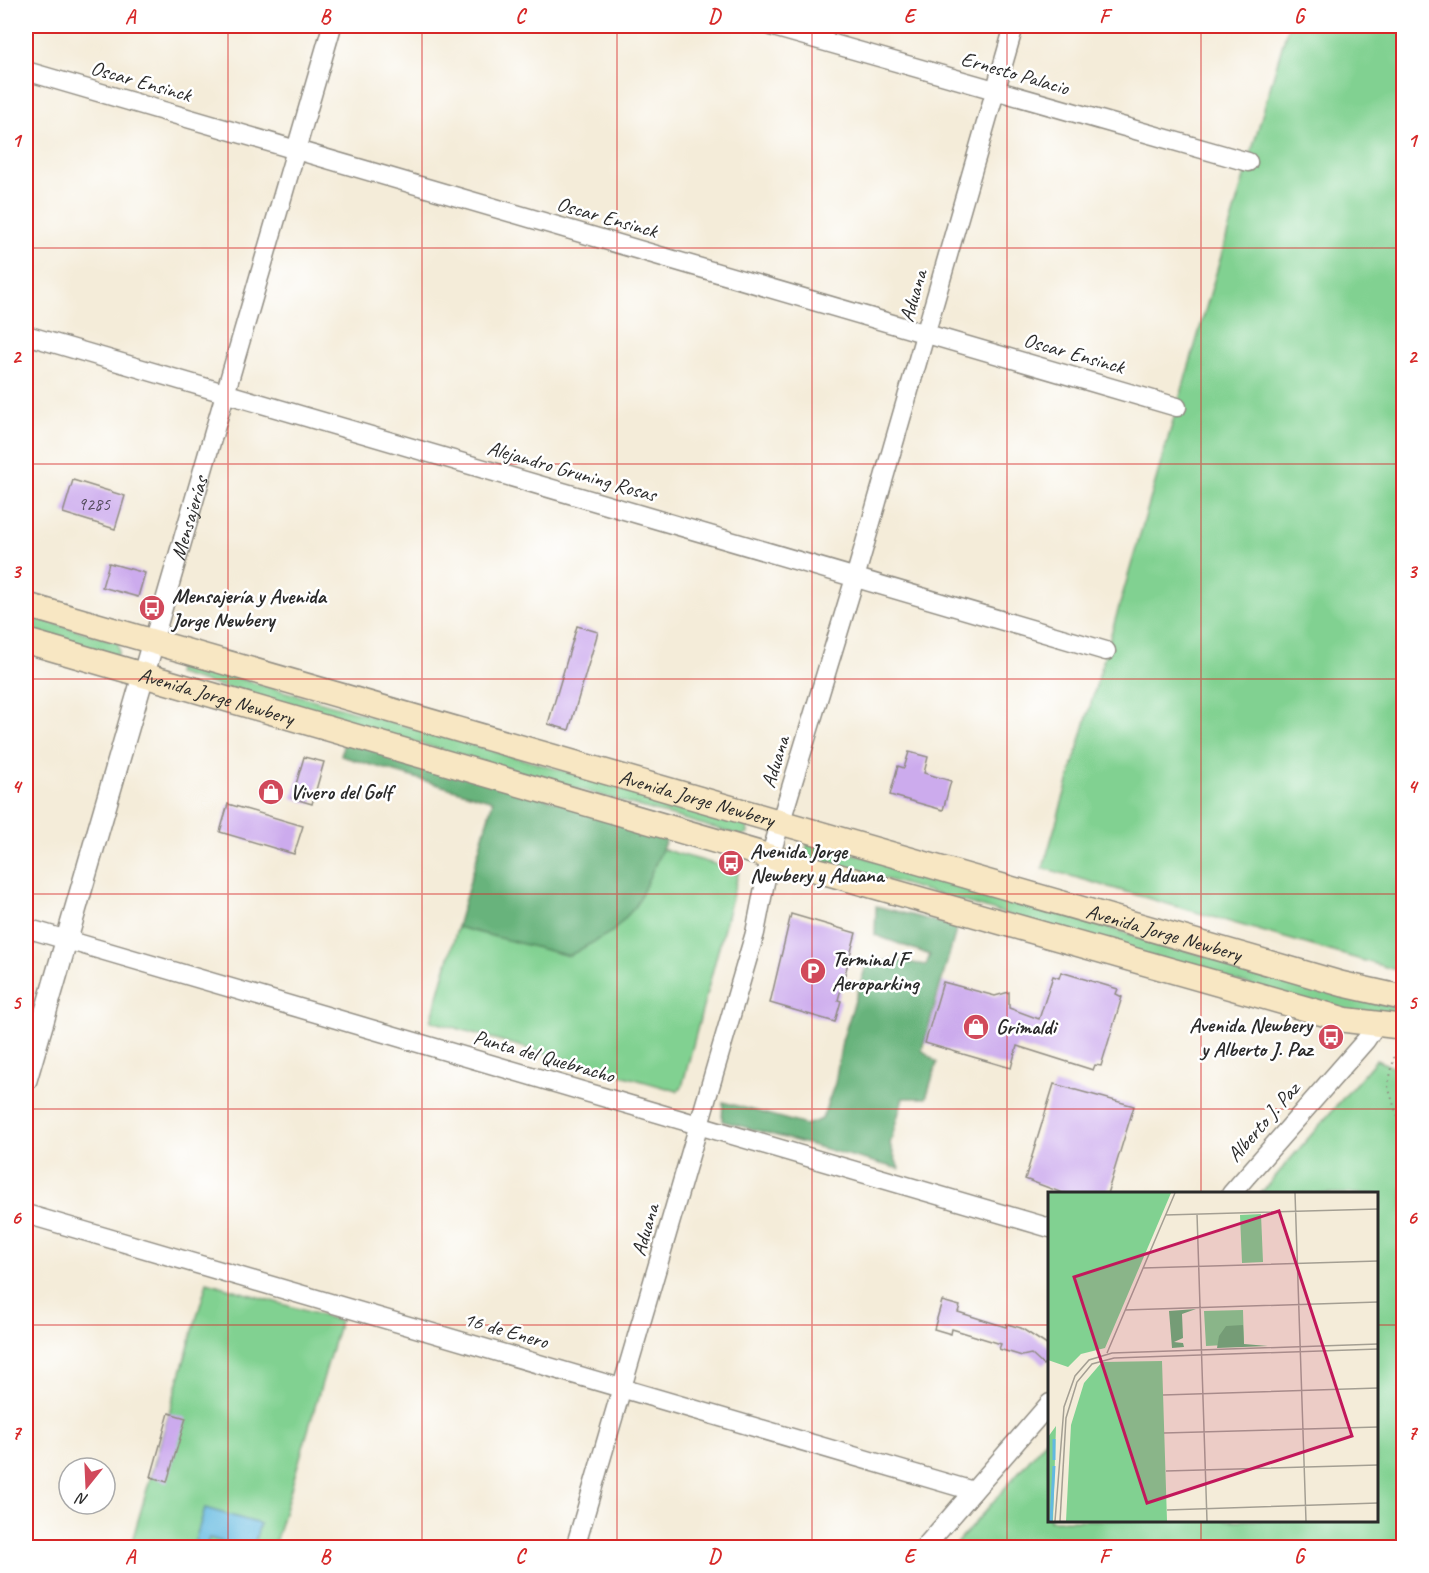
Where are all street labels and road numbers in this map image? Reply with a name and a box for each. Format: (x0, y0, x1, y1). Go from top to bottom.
street label: Ernesto Palacio (958, 45, 1073, 101)
street label: Oscar Ensinck (88, 54, 196, 108)
street label: Oscar Ensinck (554, 190, 662, 244)
street label: Aduana (893, 265, 933, 325)
street label: Oscar Ensinck (1021, 326, 1129, 380)
street label: Alejandro Gruning Rosas (485, 434, 661, 508)
street label: Mensajerías (165, 471, 214, 563)
street label: Avenida Jorge Newbery (135, 661, 299, 731)
street label: Aduana (755, 731, 796, 791)
street label: Avenida Jorge Newbery (616, 763, 779, 833)
street label: Avenida Jorge Newbery (1083, 898, 1246, 968)
street label: Punta del Quebracho (471, 1023, 619, 1089)
street label: Alberto J. Paz (1221, 1075, 1306, 1167)
street label: Aduana (625, 1199, 665, 1259)
street label: 16 de Enero (461, 1306, 553, 1355)

